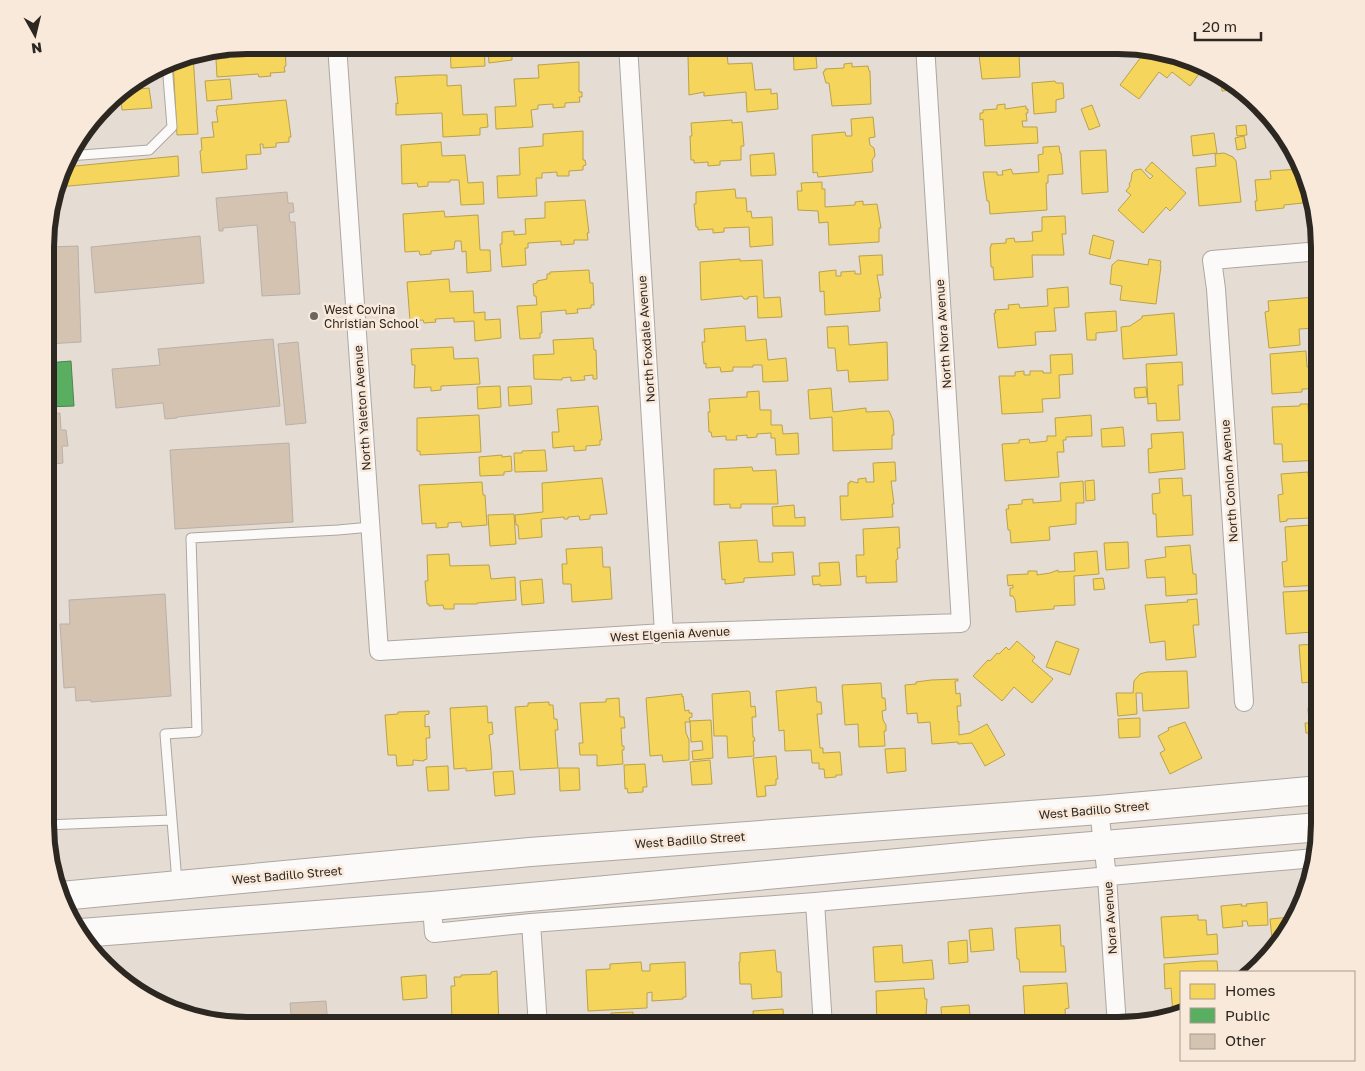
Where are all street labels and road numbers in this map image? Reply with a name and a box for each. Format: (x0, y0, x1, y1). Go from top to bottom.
street label: North Foxdale Avenue (634, 275, 658, 403)
street label: North Nora Avenue (932, 279, 954, 389)
street label: North Yaleton Avenue (350, 345, 374, 471)
street label: North Conlon Avenue (1217, 419, 1241, 543)
street label: West Elgenia Avenue (610, 623, 730, 645)
street label: West Badillo Street (1038, 798, 1150, 822)
street label: West Badillo Street (634, 829, 746, 851)
street label: West Badillo Street (231, 863, 343, 887)
street label: Nora Avenue (1100, 881, 1120, 955)

